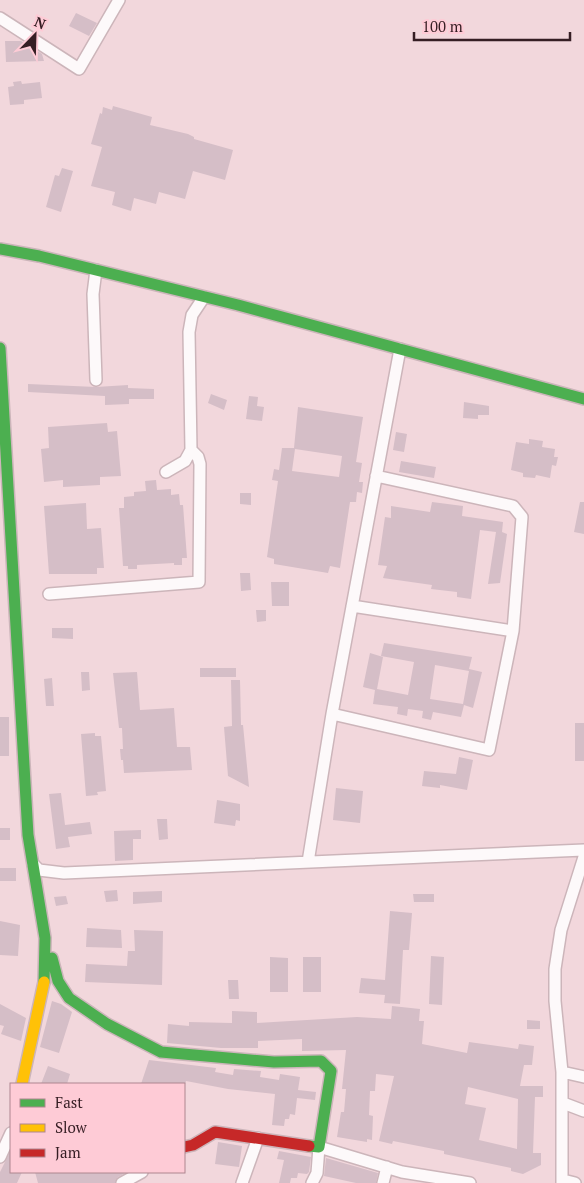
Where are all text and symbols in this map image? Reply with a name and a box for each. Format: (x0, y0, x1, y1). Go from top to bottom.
north arrow (10, 10, 60, 60)
scale bar (414, 10, 570, 42)
text: N (32, 12, 49, 34)
text: 100 m (422, 16, 463, 36)
legend (10, 1083, 185, 1173)
text: Fast (55, 1092, 83, 1112)
text: Slow (55, 1117, 88, 1137)
text: Jam (55, 1142, 81, 1162)

